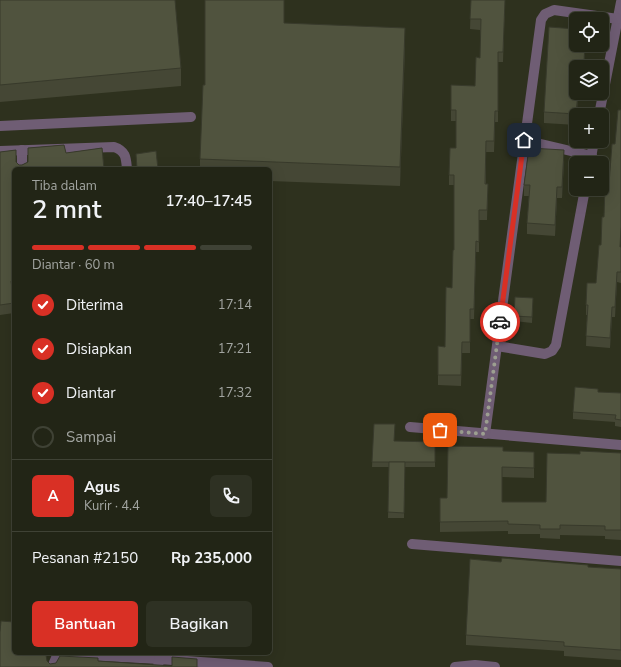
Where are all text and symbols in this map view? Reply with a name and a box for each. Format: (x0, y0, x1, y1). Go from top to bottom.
map controls (569, 12, 609, 196)
button: locate (569, 12, 609, 52)
button: layers (569, 60, 609, 100)
button: + (569, 108, 609, 148)
pin (507, 123, 541, 157)
icon: home (513, 129, 535, 151)
button: − (569, 156, 609, 196)
text: Tiba dalam (32, 177, 97, 195)
text: 17:40–17:45 (165, 191, 252, 211)
text: 2 mnt (32, 192, 101, 227)
text: Diantar · 60 m (32, 256, 115, 274)
icon: check (32, 294, 54, 316)
text: Diterima (66, 295, 123, 315)
text: 17:14 (218, 296, 252, 314)
courier (480, 302, 520, 342)
icon: car (489, 311, 511, 333)
icon: check (32, 338, 54, 360)
text: Disiapkan (66, 339, 132, 359)
text: 17:21 (218, 340, 252, 358)
icon: check (32, 382, 54, 404)
text: Diantar (66, 383, 116, 403)
text: 17:32 (218, 384, 252, 402)
pin (423, 413, 457, 447)
icon: bag (429, 419, 451, 441)
text: Sampai (66, 427, 116, 447)
button: phone (210, 475, 252, 517)
text: Agus (84, 477, 120, 497)
text: A (47, 486, 59, 506)
text: Kurir · 4.4 (84, 497, 140, 515)
text: Pesanan #2150 (32, 548, 138, 568)
text: Rp 235,000 (171, 548, 252, 568)
button: Bantuan (32, 601, 138, 647)
button: Bagikan (146, 601, 252, 647)

